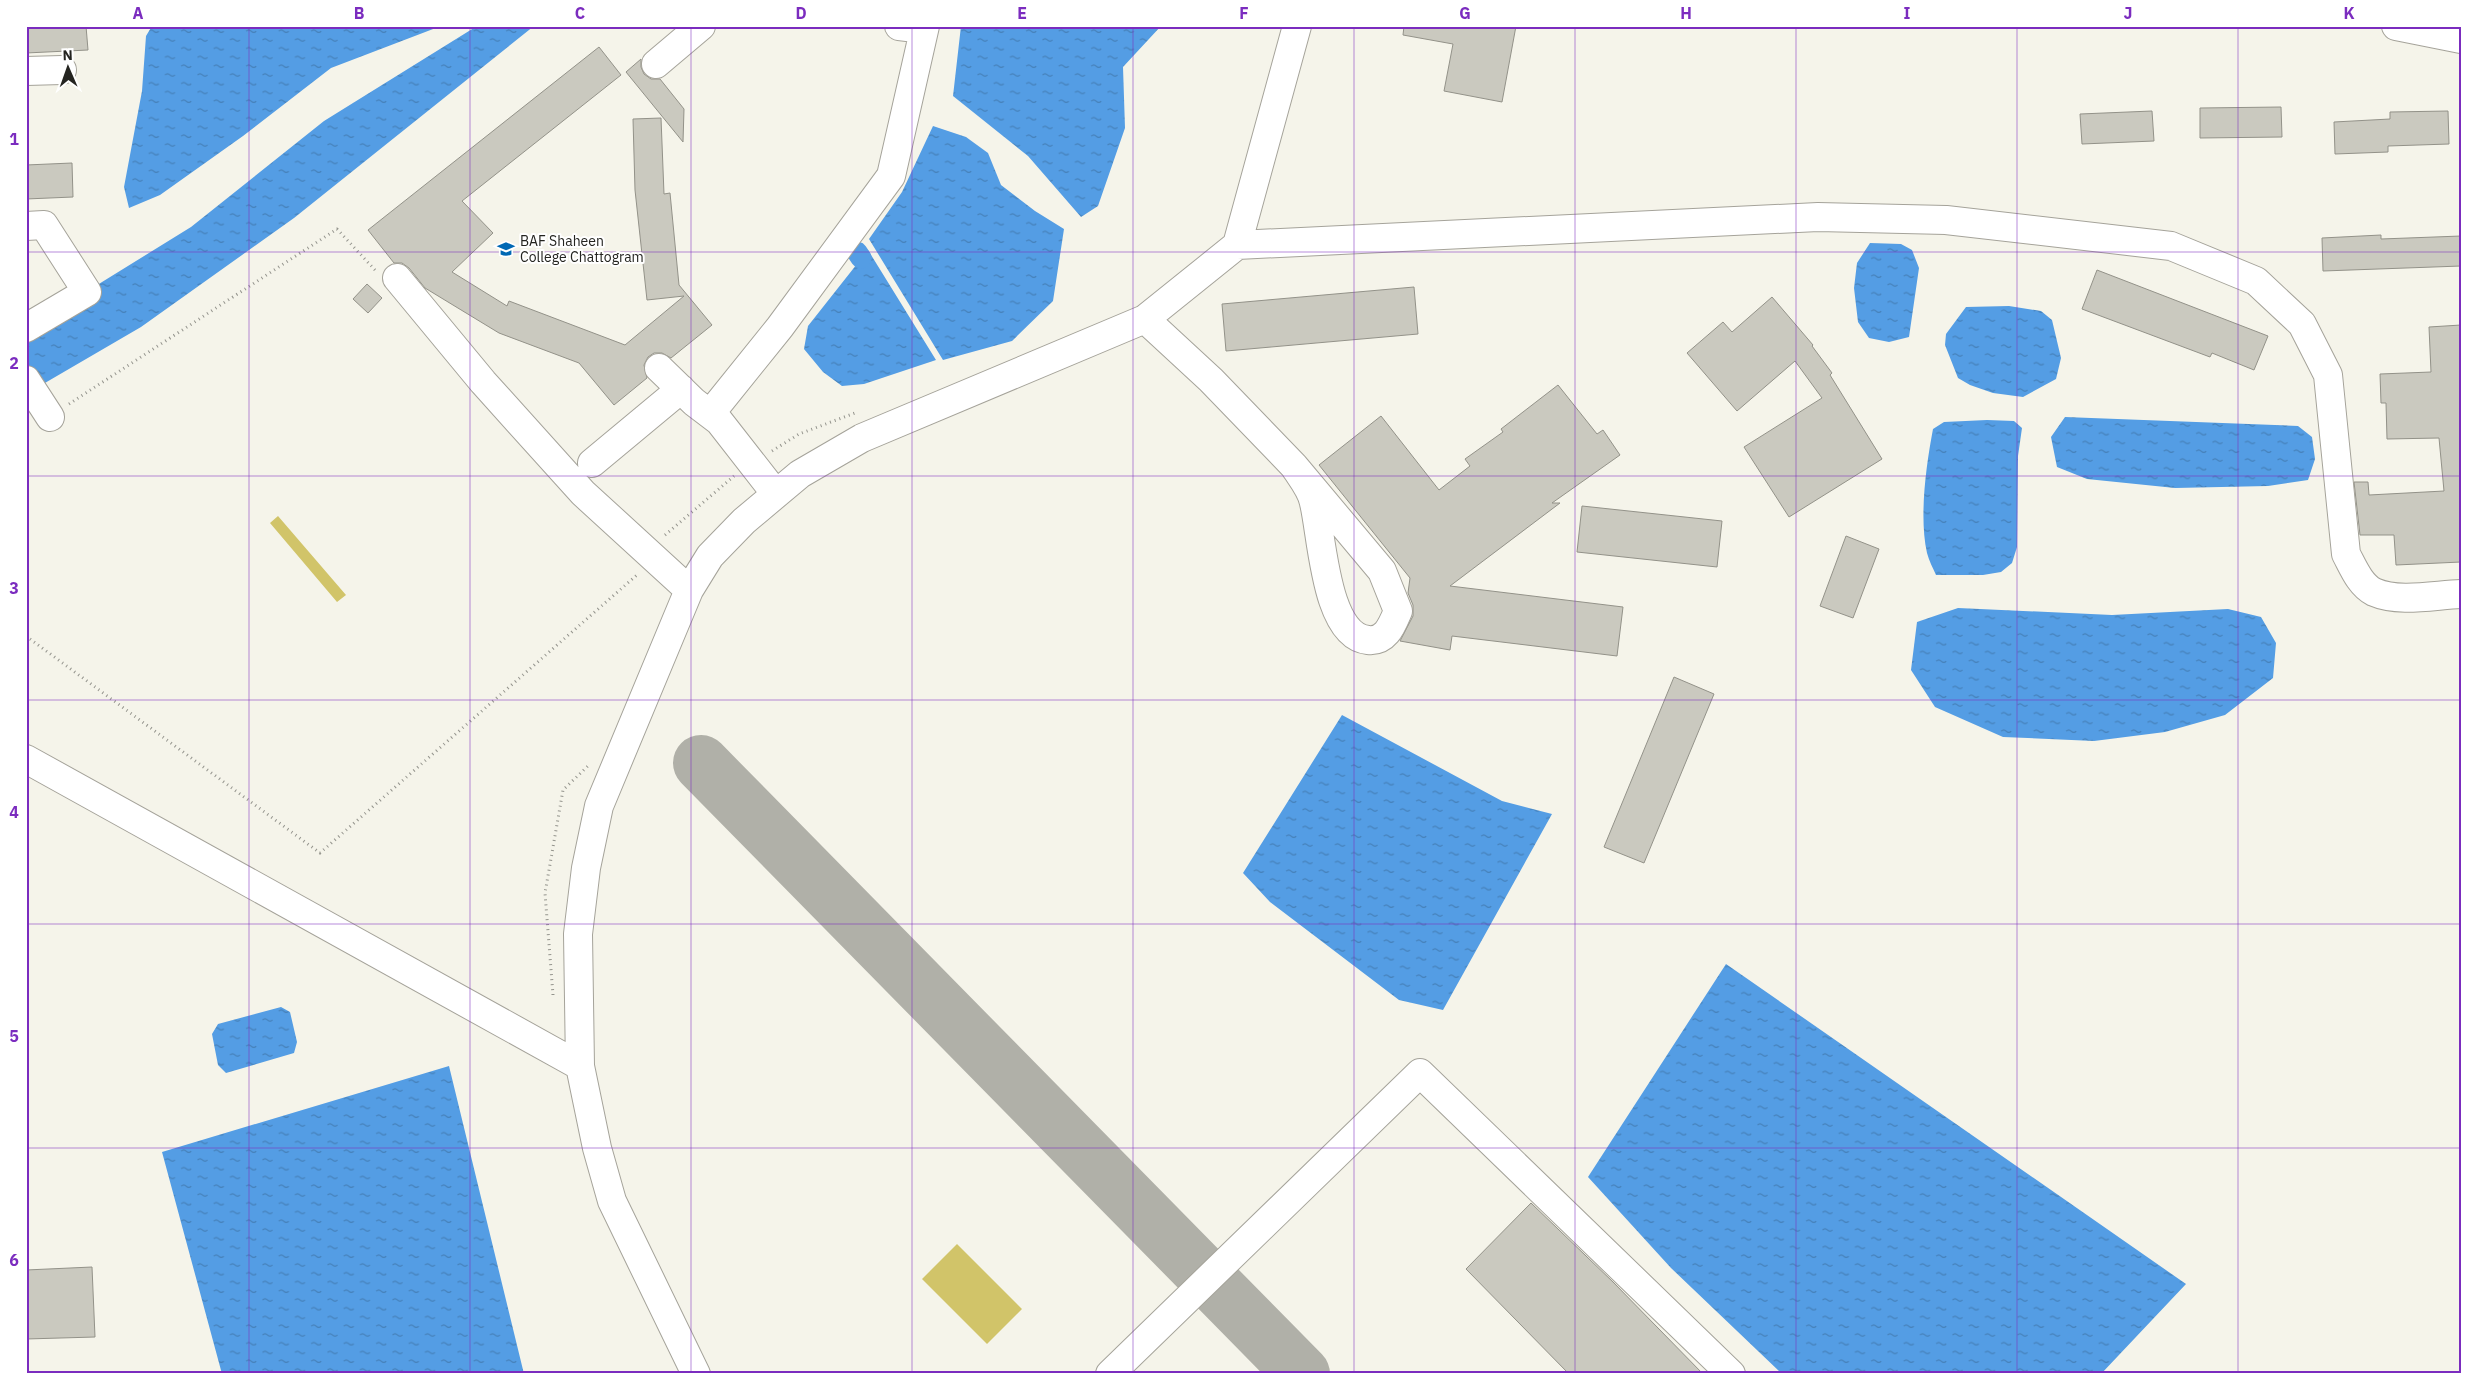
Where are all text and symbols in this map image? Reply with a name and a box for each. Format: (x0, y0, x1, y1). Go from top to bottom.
text: A (133, 3, 144, 23)
text: B (354, 3, 365, 23)
text: C (575, 3, 585, 23)
text: D (795, 3, 807, 23)
text: E (1017, 3, 1027, 23)
text: F (1239, 3, 1249, 23)
text: G (1459, 3, 1471, 23)
text: H (1680, 3, 1692, 23)
text: I (1904, 3, 1911, 23)
text: J (2124, 3, 2132, 23)
text: K (2343, 3, 2355, 23)
north arrow (42, 42, 92, 92)
text: N (62, 46, 73, 64)
text: 1 (9, 129, 19, 149)
place label: BAF Shaheen College Chattogram (520, 232, 644, 266)
school or university icon: BAF Shaheen College Chattogram (496, 239, 516, 259)
text: 2 (9, 353, 19, 373)
text: 3 (9, 578, 19, 598)
text: 4 (9, 802, 19, 822)
text: 5 (9, 1026, 19, 1046)
text: 6 (9, 1250, 19, 1270)

